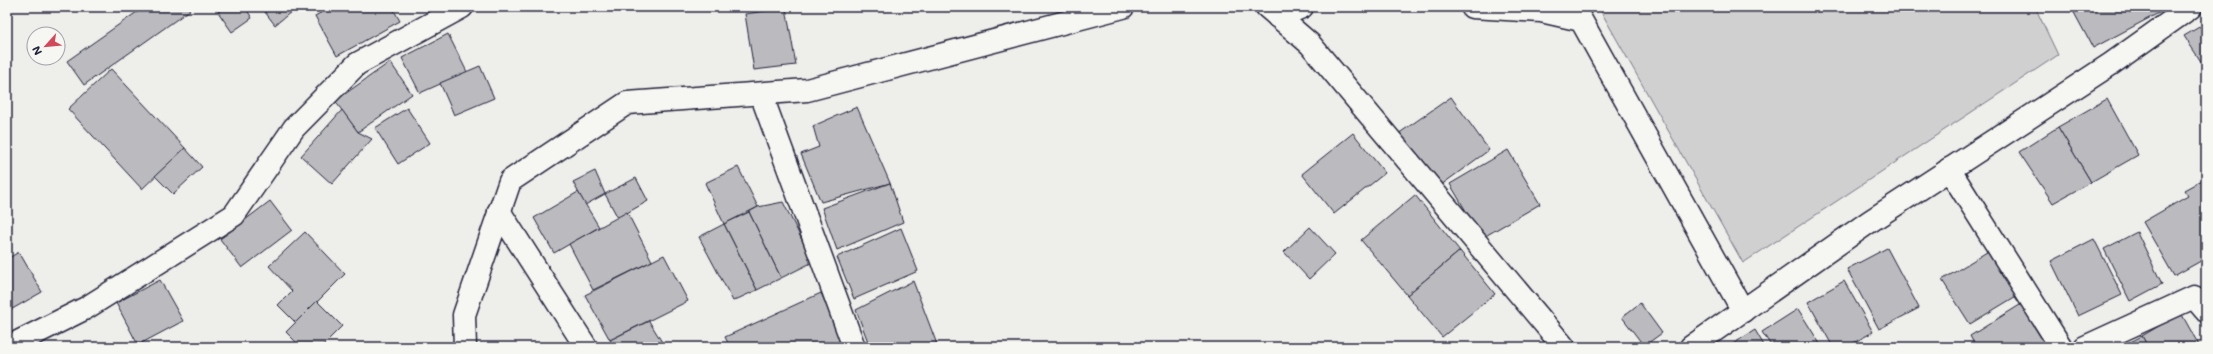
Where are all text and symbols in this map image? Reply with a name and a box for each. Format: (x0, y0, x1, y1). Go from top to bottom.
north arrow (26, 26, 66, 66)
text: N (28, 44, 45, 58)

